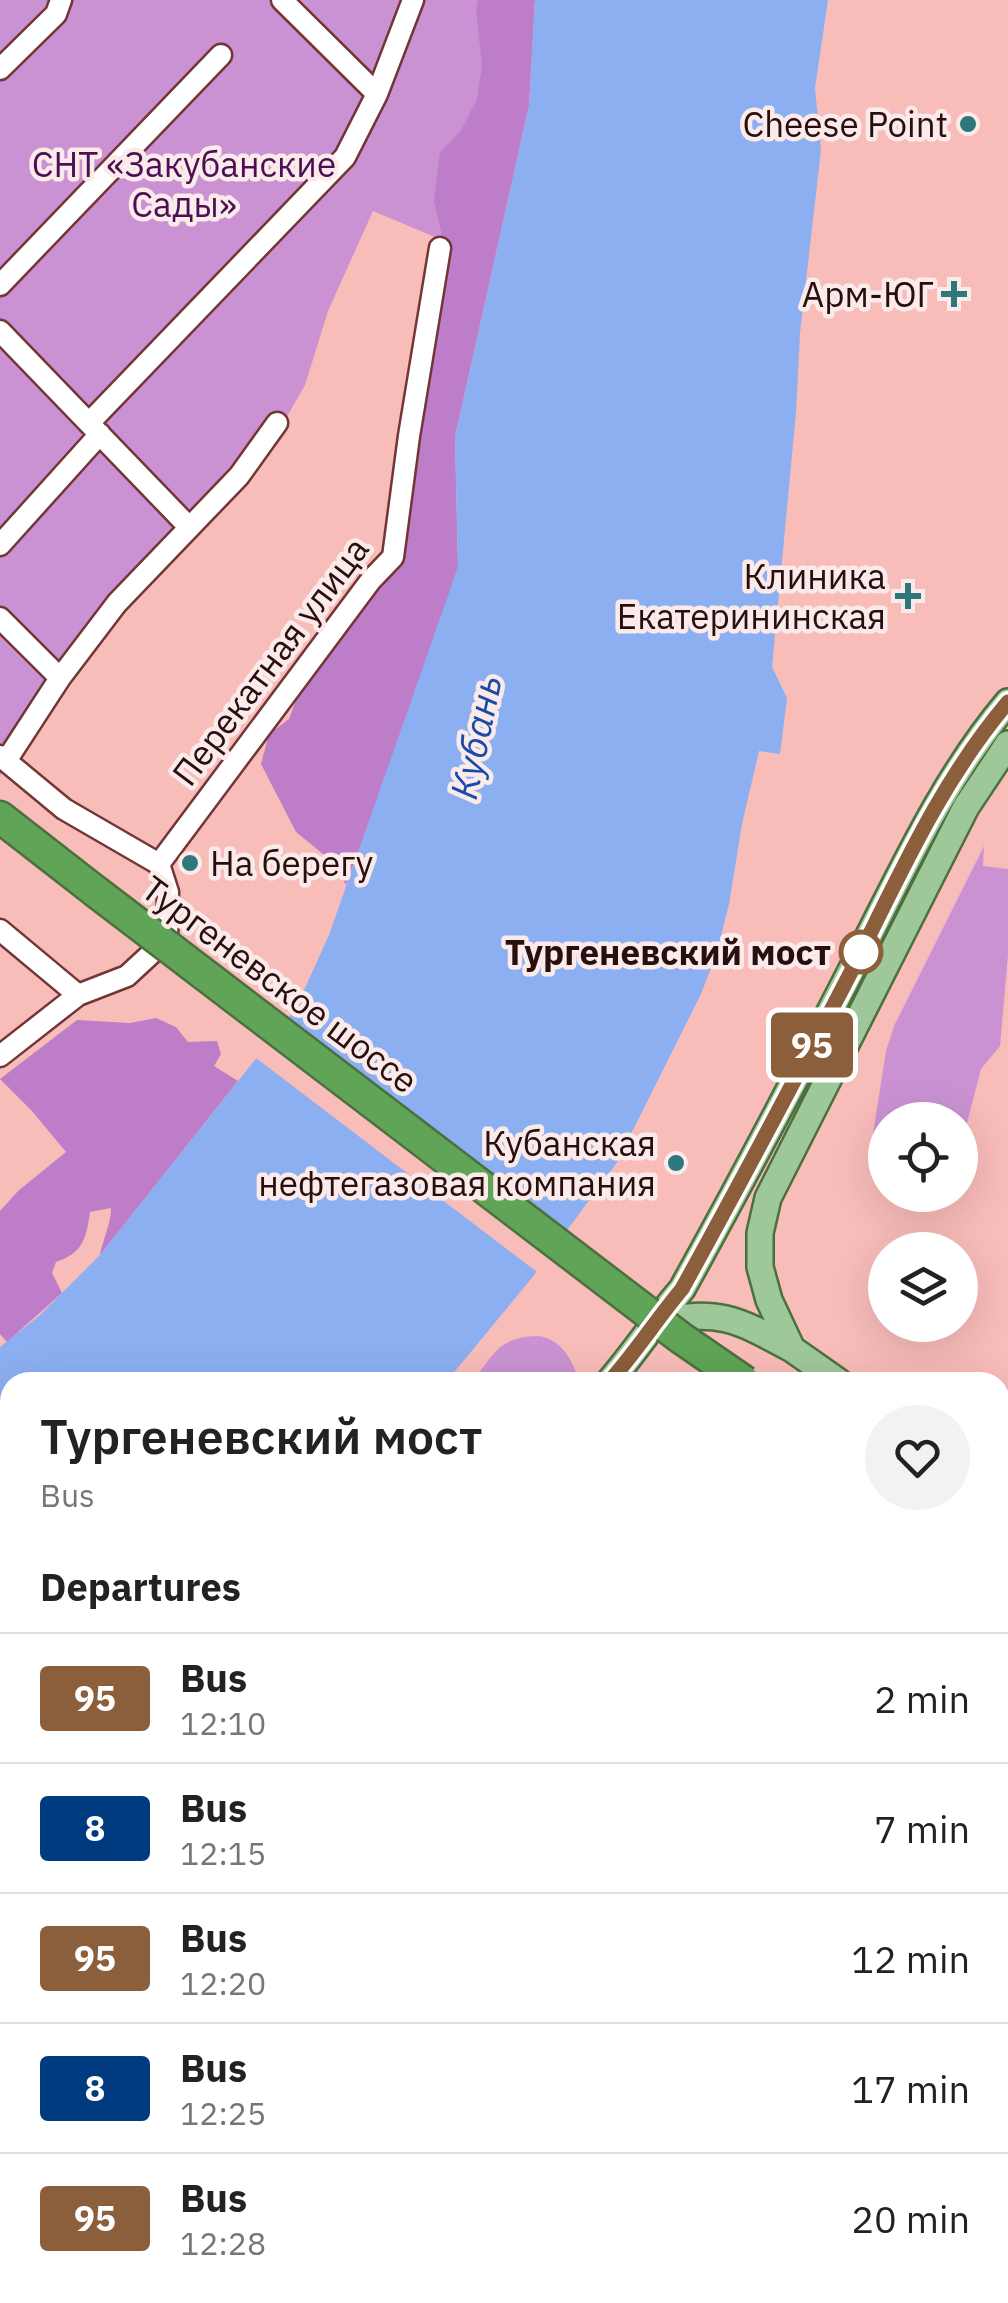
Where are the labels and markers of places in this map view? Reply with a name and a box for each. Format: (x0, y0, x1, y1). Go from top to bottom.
place label: Cheese Point (742, 101, 948, 147)
marker: Cheese Point (957, 113, 979, 135)
place label: Арм-ЮГ (802, 271, 934, 317)
marker: Арм-ЮГ (943, 283, 965, 305)
place label: Клиника Екатерининская (617, 553, 886, 639)
marker: Клиника Екатерининская (895, 583, 921, 609)
place label: На берегу (210, 840, 373, 886)
marker: На берегу (179, 852, 201, 874)
place label: Тургеневский мост (505, 929, 831, 975)
marker: Тургеневский мост (840, 931, 882, 973)
place label: Кубанская нефтегазовая компания (258, 1120, 656, 1206)
marker: Кубанская нефтегазовая компания (665, 1152, 687, 1174)

